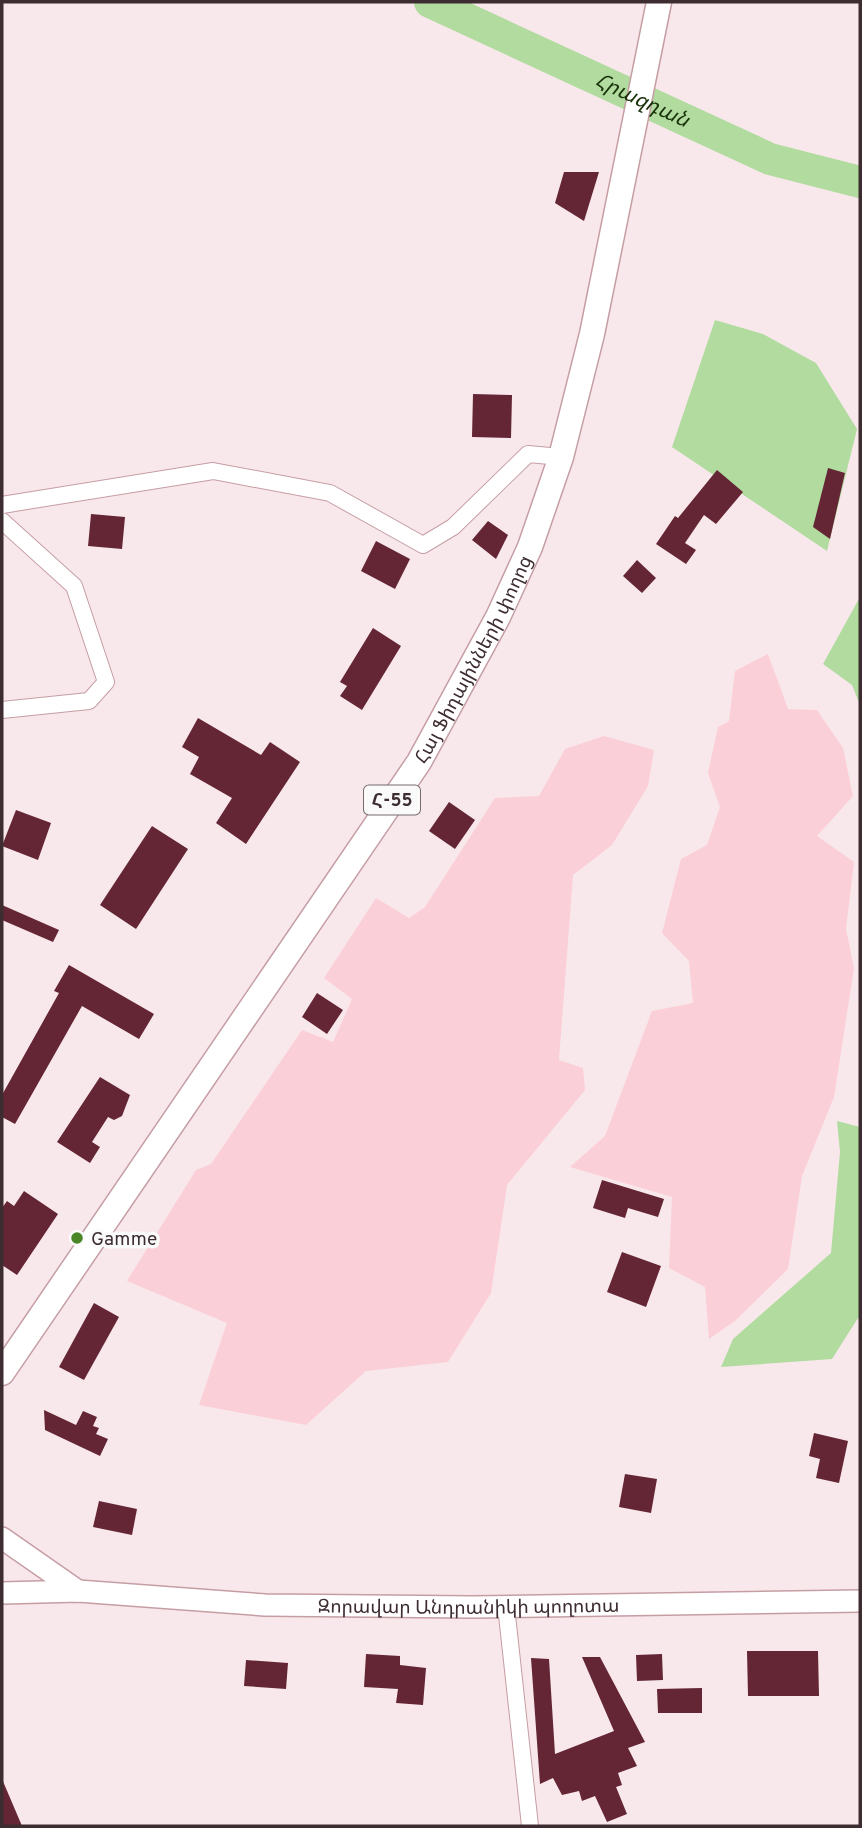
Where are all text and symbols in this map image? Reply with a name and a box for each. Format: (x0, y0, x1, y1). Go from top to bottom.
water label: Հրազդան (590, 68, 694, 135)
street label: Հայ Ֆիդայինների փողոց (410, 552, 539, 768)
road number: Հ-55 (364, 786, 420, 814)
place label: Gamme (91, 1228, 157, 1252)
marker: Gamme (69, 1230, 85, 1246)
street label: Զորավար Անդրանիկի պողոտա (317, 1595, 620, 1621)

